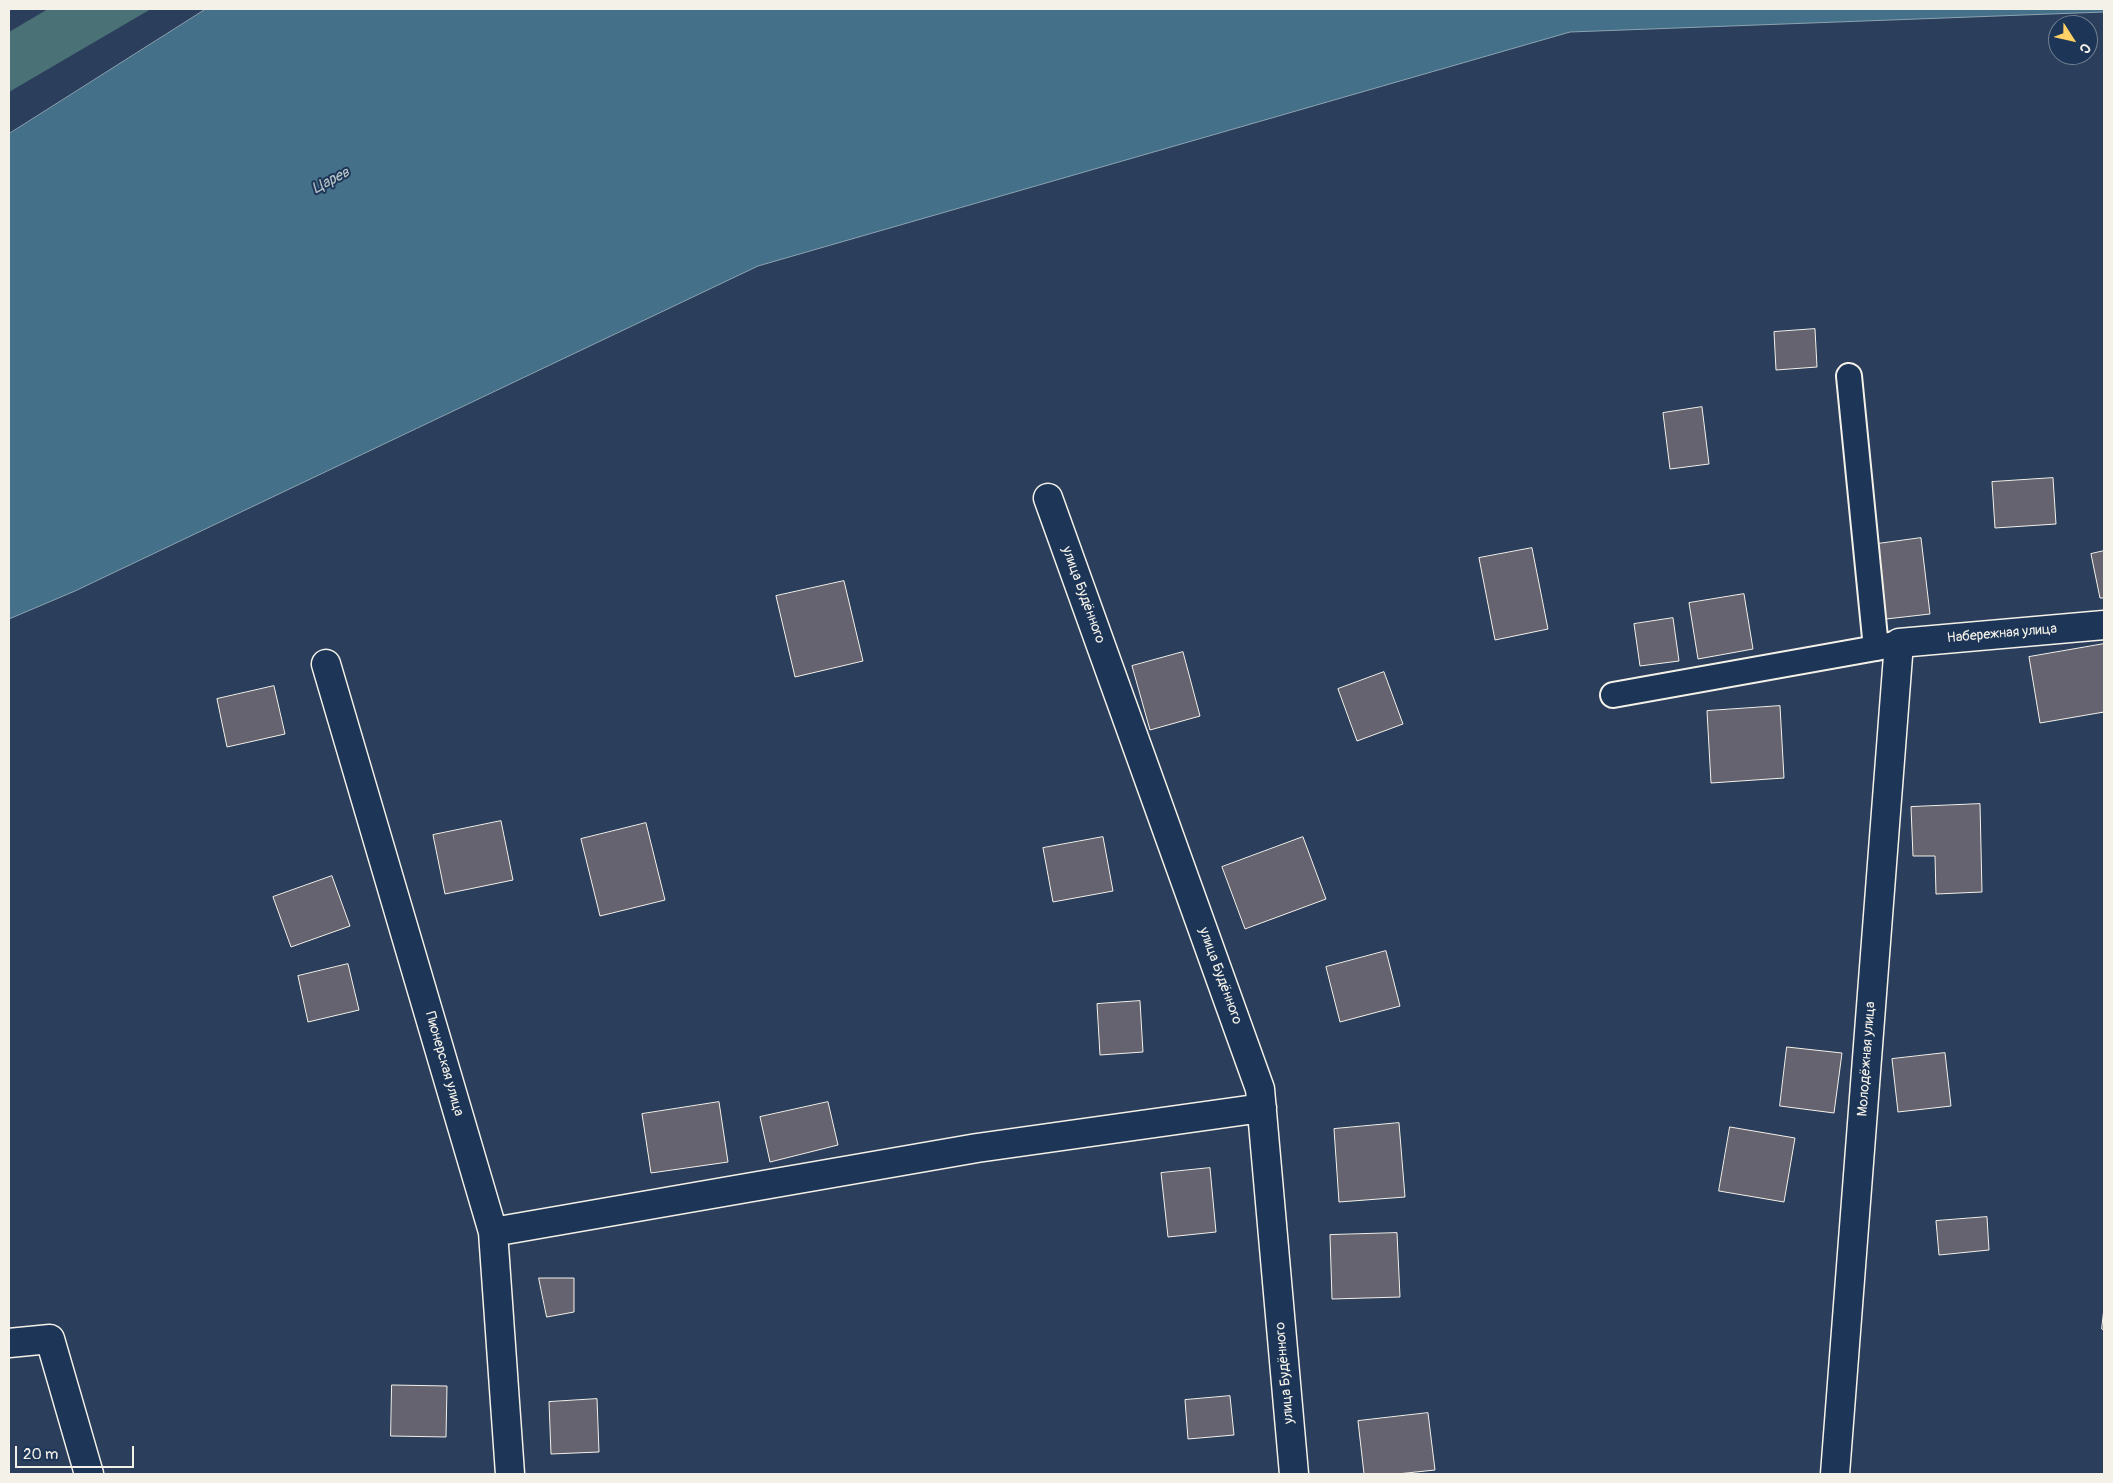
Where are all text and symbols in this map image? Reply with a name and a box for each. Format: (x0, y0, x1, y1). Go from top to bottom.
north arrow (2048, 15, 2098, 65)
text: С (2075, 40, 2094, 57)
water label: Царев (309, 164, 353, 198)
street label: улица Будённого (1058, 544, 1108, 646)
street label: Набережная улица (1946, 621, 2058, 647)
street label: улица Будённого (1195, 925, 1245, 1027)
street label: Молодёжная улица (1855, 1001, 1879, 1117)
street label: Пионерская улица (421, 1010, 467, 1118)
street label: улица Будённого (1272, 1321, 1298, 1425)
scale bar (18, 1436, 136, 1468)
text: 20 m (23, 1445, 58, 1464)

